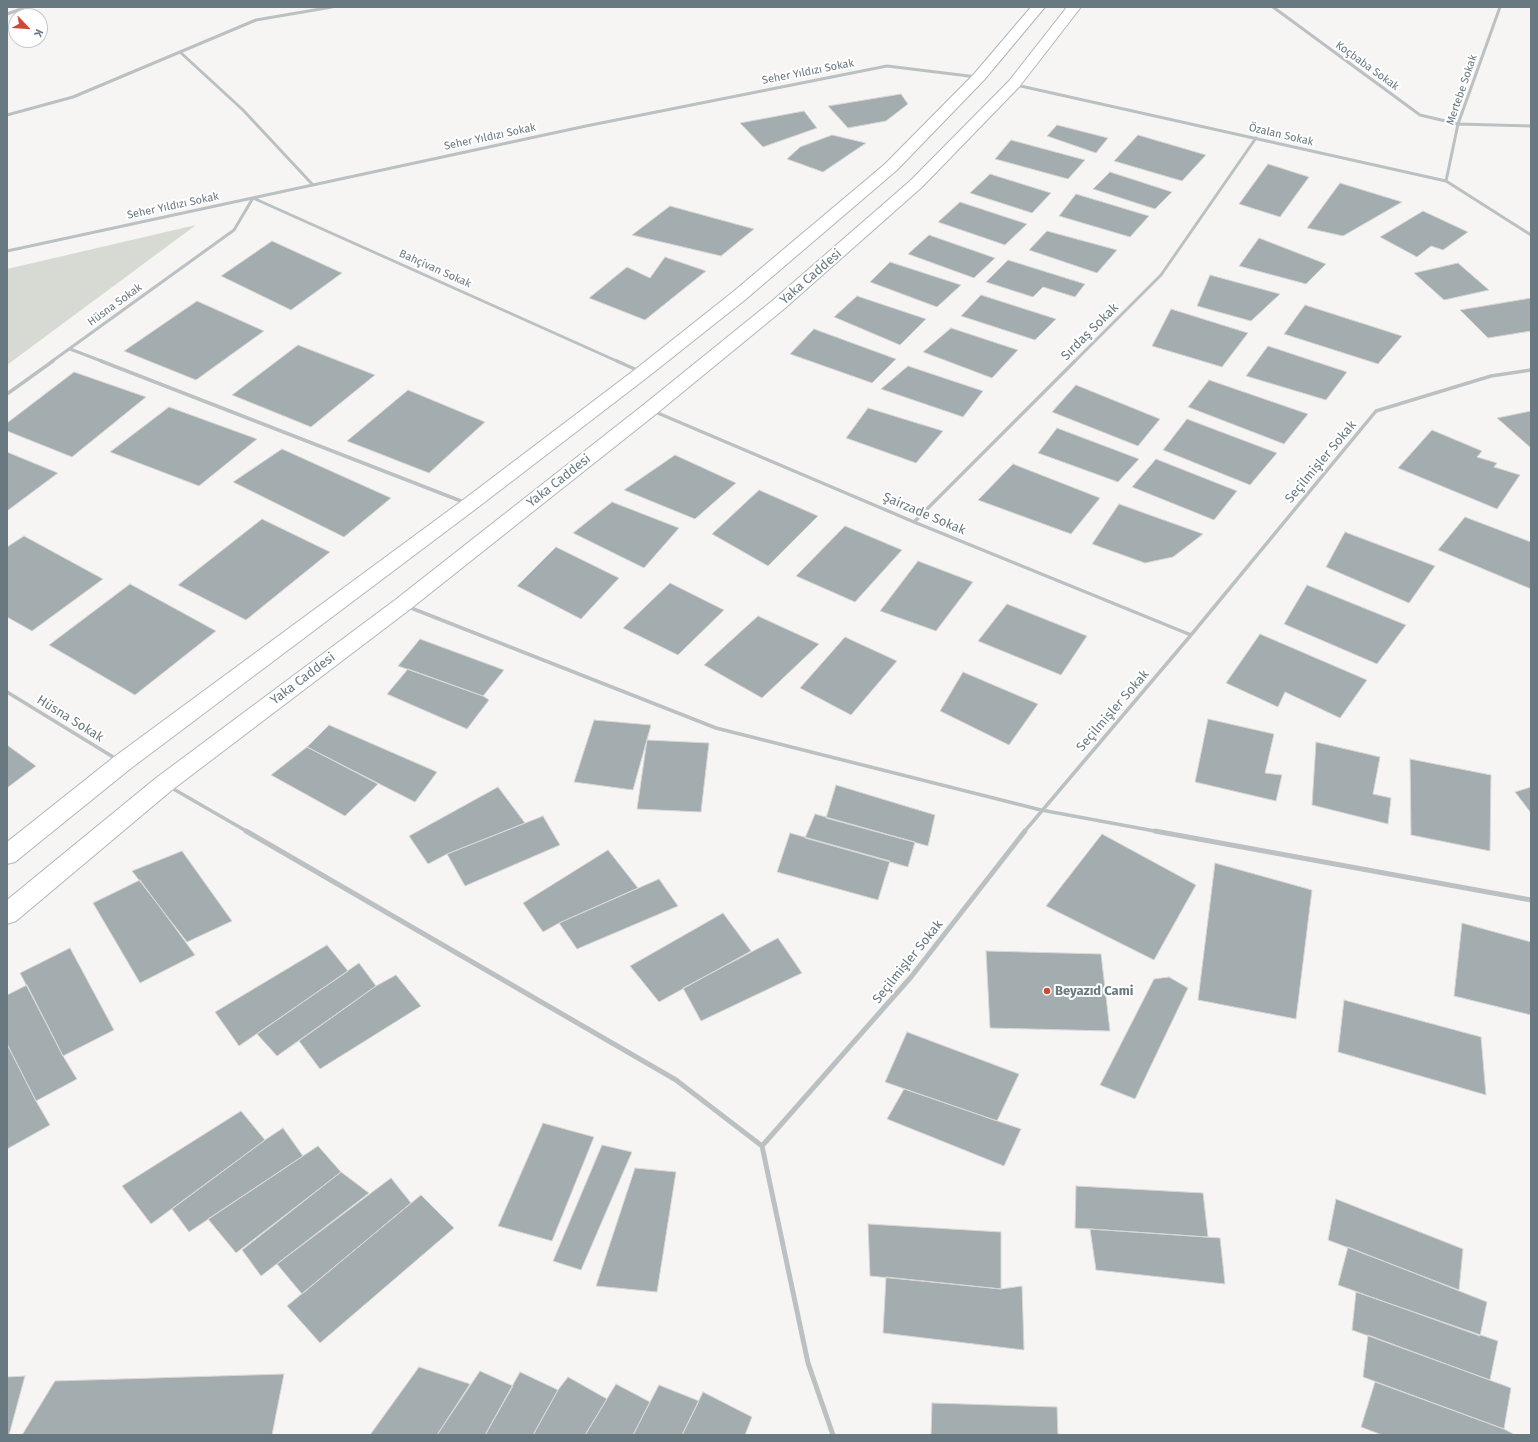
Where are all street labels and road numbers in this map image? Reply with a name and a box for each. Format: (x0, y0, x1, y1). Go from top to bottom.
street label: Koçbaba Sokak (1333, 39, 1401, 93)
street label: Mertebe Sokak (1444, 53, 1480, 127)
street label: Seher Yıldızı Sokak (761, 57, 855, 87)
street label: Seher Yıldızı Sokak (443, 121, 537, 153)
street label: Özalan Sokak (1247, 121, 1315, 149)
street label: Seher Yıldızı Sokak (126, 190, 220, 222)
street label: Yaka Caddesi (777, 246, 845, 308)
street label: Bahçivan Sokak (397, 247, 473, 291)
street label: Hüsna Sokak (85, 281, 145, 329)
street label: Sırdaş Sokak (1058, 300, 1122, 364)
street label: Seçilmişler Sokak (1282, 418, 1360, 506)
street label: Yaka Caddesi (524, 451, 594, 511)
street label: Şairzade Sokak (880, 490, 968, 538)
street label: Yaka Caddesi (268, 650, 338, 708)
street label: Seçilmişler Sokak (1073, 667, 1153, 755)
street label: Hüsna Sokak (34, 692, 106, 746)
street label: Seçilmişler Sokak (870, 917, 946, 1007)

